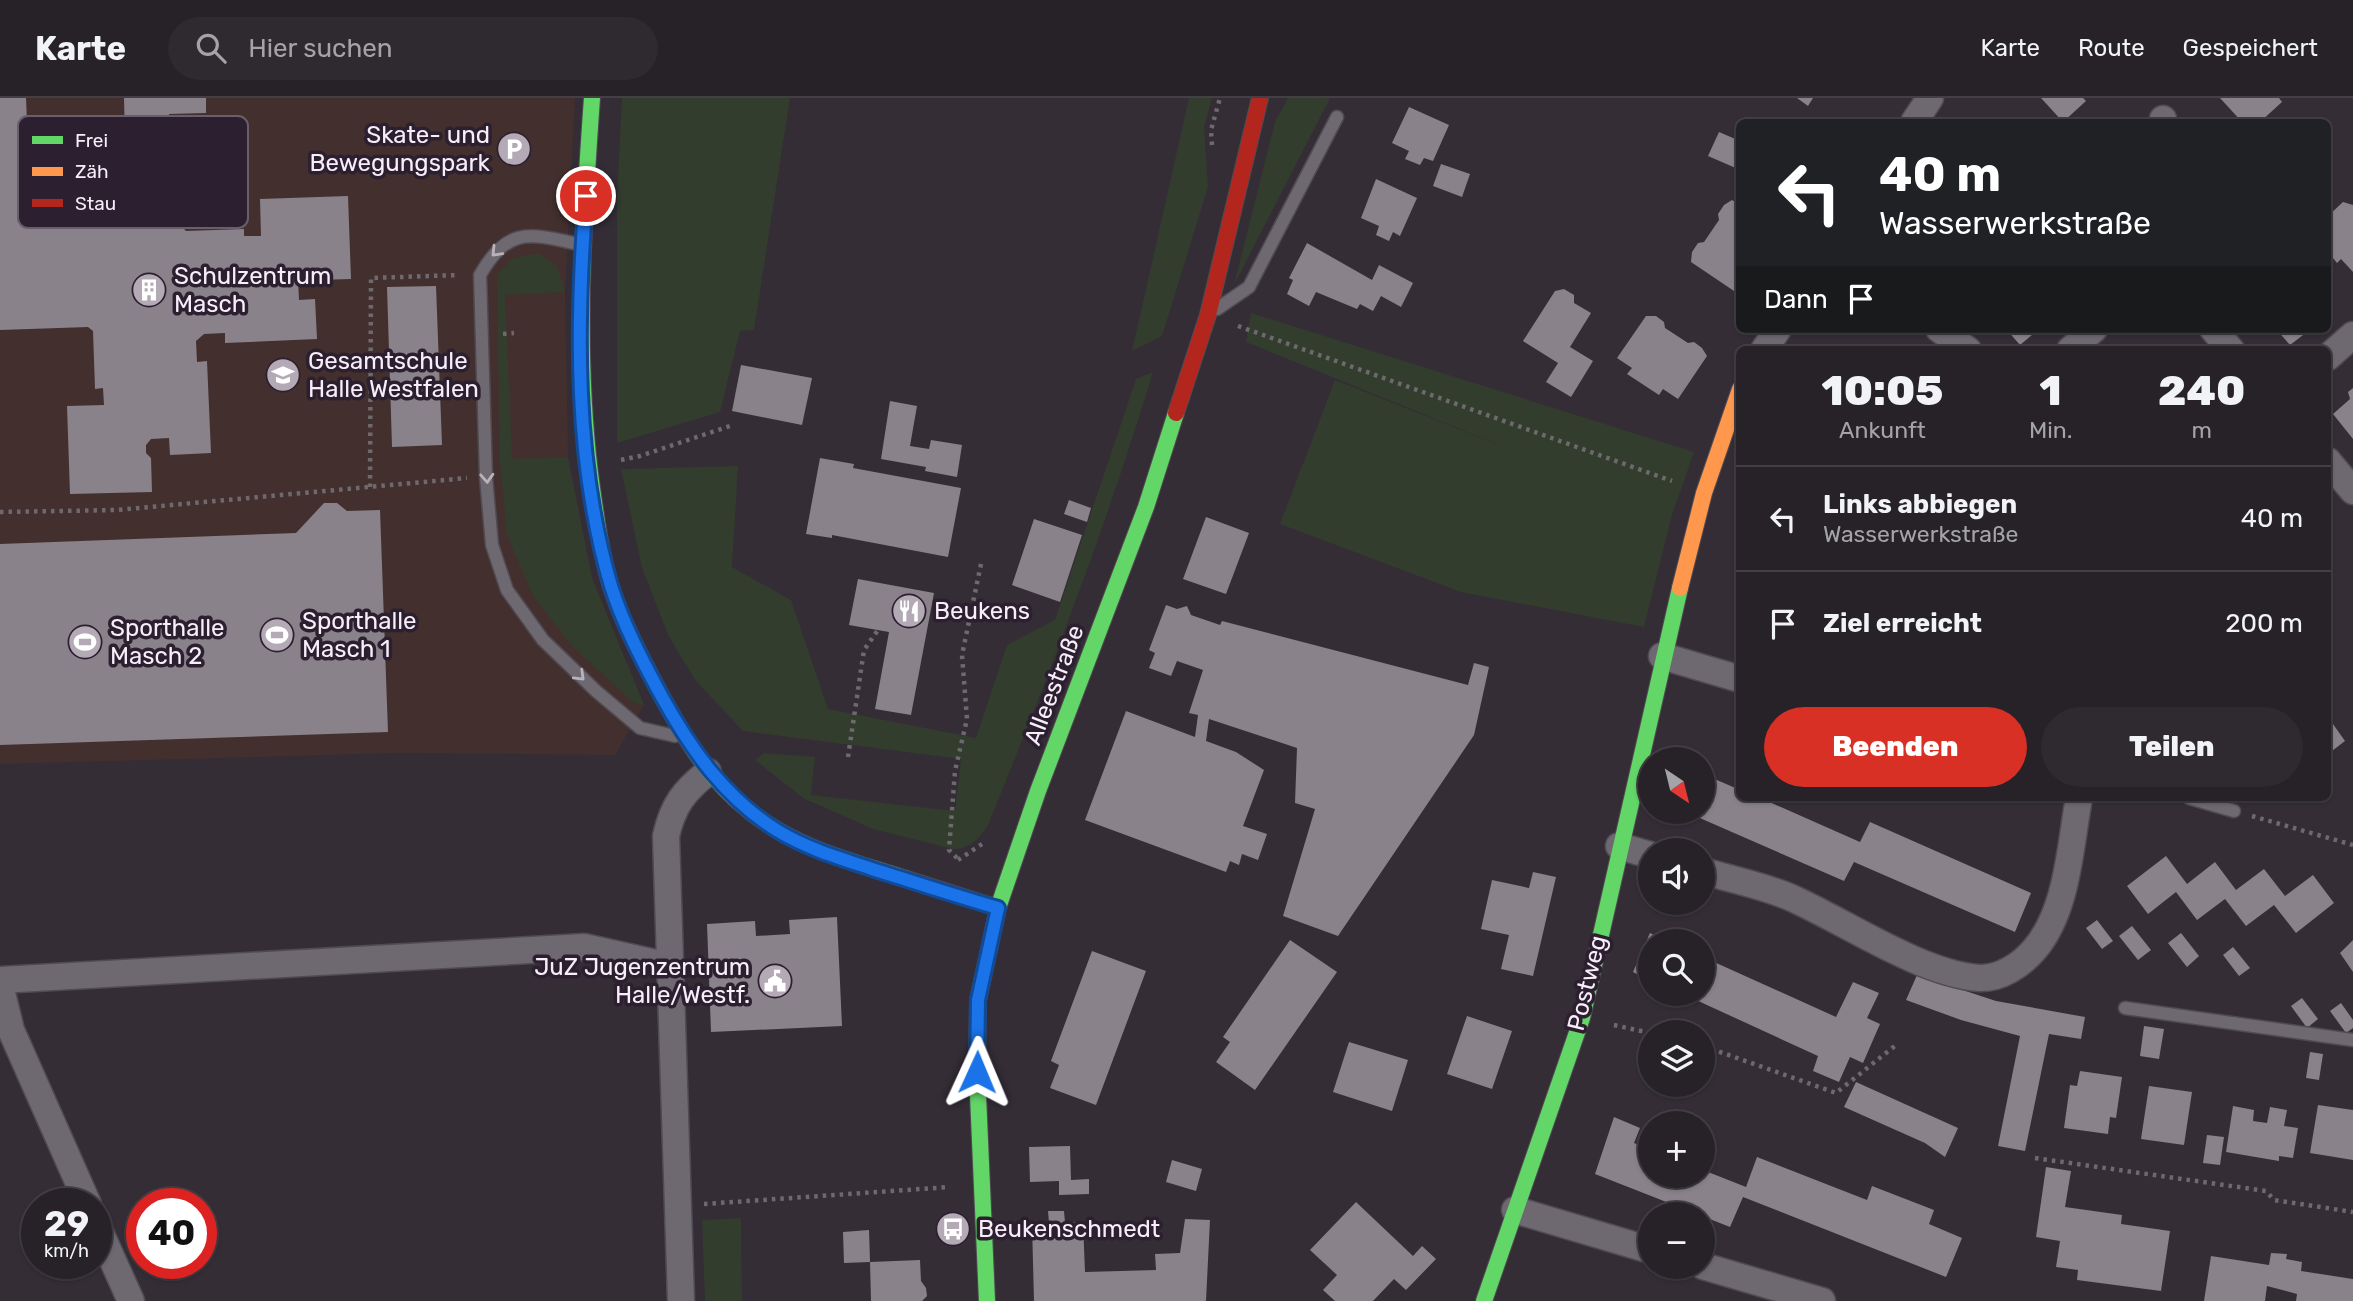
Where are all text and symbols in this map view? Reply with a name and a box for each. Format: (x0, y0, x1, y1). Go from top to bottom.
search box (168, 17, 658, 80)
text: Karte (35, 29, 126, 68)
icon: search (192, 29, 230, 67)
text: Hier suchen (248, 33, 393, 64)
text: Karte (1981, 34, 2040, 62)
text: Route (2078, 34, 2145, 62)
text: Gespeichert (2183, 34, 2318, 62)
legend (18, 116, 248, 228)
place label: Skate- und Bewegungspark (310, 121, 491, 177)
text: Frei (75, 129, 108, 152)
parking icon: Skate- und Bewegungspark (495, 130, 533, 168)
text: 40 m (1879, 145, 2001, 203)
icon: left (1764, 147, 1855, 238)
text: Zäh (75, 160, 108, 183)
pin (556, 166, 616, 226)
icon: arrive (567, 177, 605, 215)
text: Stau (75, 192, 116, 215)
text: Wasserwerkstraße (1879, 204, 2151, 242)
one-way arrow (492, 244, 505, 257)
place label: Schulzentrum Masch (174, 262, 331, 318)
building icon: Schulzentrum Masch (130, 271, 168, 309)
icon: arrive (1842, 280, 1880, 318)
text: Dann (1764, 284, 1828, 315)
place label: Gesamtschule Halle Westfalen (308, 347, 479, 403)
school or university icon: Gesamtschule Halle Westfalen (264, 356, 302, 394)
text: 10:05 (1822, 366, 1943, 416)
text: 1 (2040, 366, 2062, 416)
text: 240 (2158, 366, 2245, 416)
text: Ankunft (1839, 416, 1926, 444)
text: Min. (2029, 416, 2072, 444)
text: m (2191, 416, 2212, 444)
one-way arrow (479, 473, 494, 484)
text: Links abbiegen (1823, 489, 2017, 520)
icon: left (1764, 500, 1802, 538)
text: 40 m (2241, 503, 2303, 534)
text: Wasserwerkstraße (1823, 520, 2018, 548)
restaurant icon: Beukens (890, 592, 928, 630)
place label: Beukens (934, 597, 1030, 625)
icon: arrive (1764, 605, 1802, 643)
place label: Sporthalle Masch 1 (302, 607, 416, 663)
text: Ziel erreicht (1823, 608, 1982, 639)
text: 200 m (2225, 608, 2303, 639)
place label: Sporthalle Masch 2 (110, 614, 224, 670)
sports icon: Sporthalle Masch 1 (258, 616, 296, 654)
street label: Alleestraße (1018, 621, 1090, 749)
sports icon: Sporthalle Masch 2 (66, 623, 104, 661)
one-way arrow (571, 667, 584, 680)
button: Beenden (1764, 707, 2027, 787)
button: Teilen (2041, 707, 2303, 787)
north arrow (1638, 747, 1715, 824)
map controls (1638, 747, 1715, 1279)
button: sound (1638, 838, 1715, 915)
button: search (1638, 929, 1715, 1006)
street label: Postweg (1562, 932, 1612, 1034)
place label: JuZ Jugenzentrum Halle/Westf. (534, 953, 750, 1009)
public building icon: JuZ Jugenzentrum Halle/Westf. (756, 962, 794, 1000)
button: layers (1638, 1020, 1715, 1097)
position arrow (940, 1035, 1014, 1109)
button: + (1638, 1111, 1715, 1188)
speed limit sign: 40 (126, 1188, 217, 1279)
button: − (1638, 1202, 1715, 1279)
text: 29 (44, 1203, 89, 1245)
bus stop icon: Beukenschmedt (934, 1210, 972, 1248)
place label: Beukenschmedt (978, 1215, 1160, 1243)
text: km/h (44, 1240, 89, 1262)

